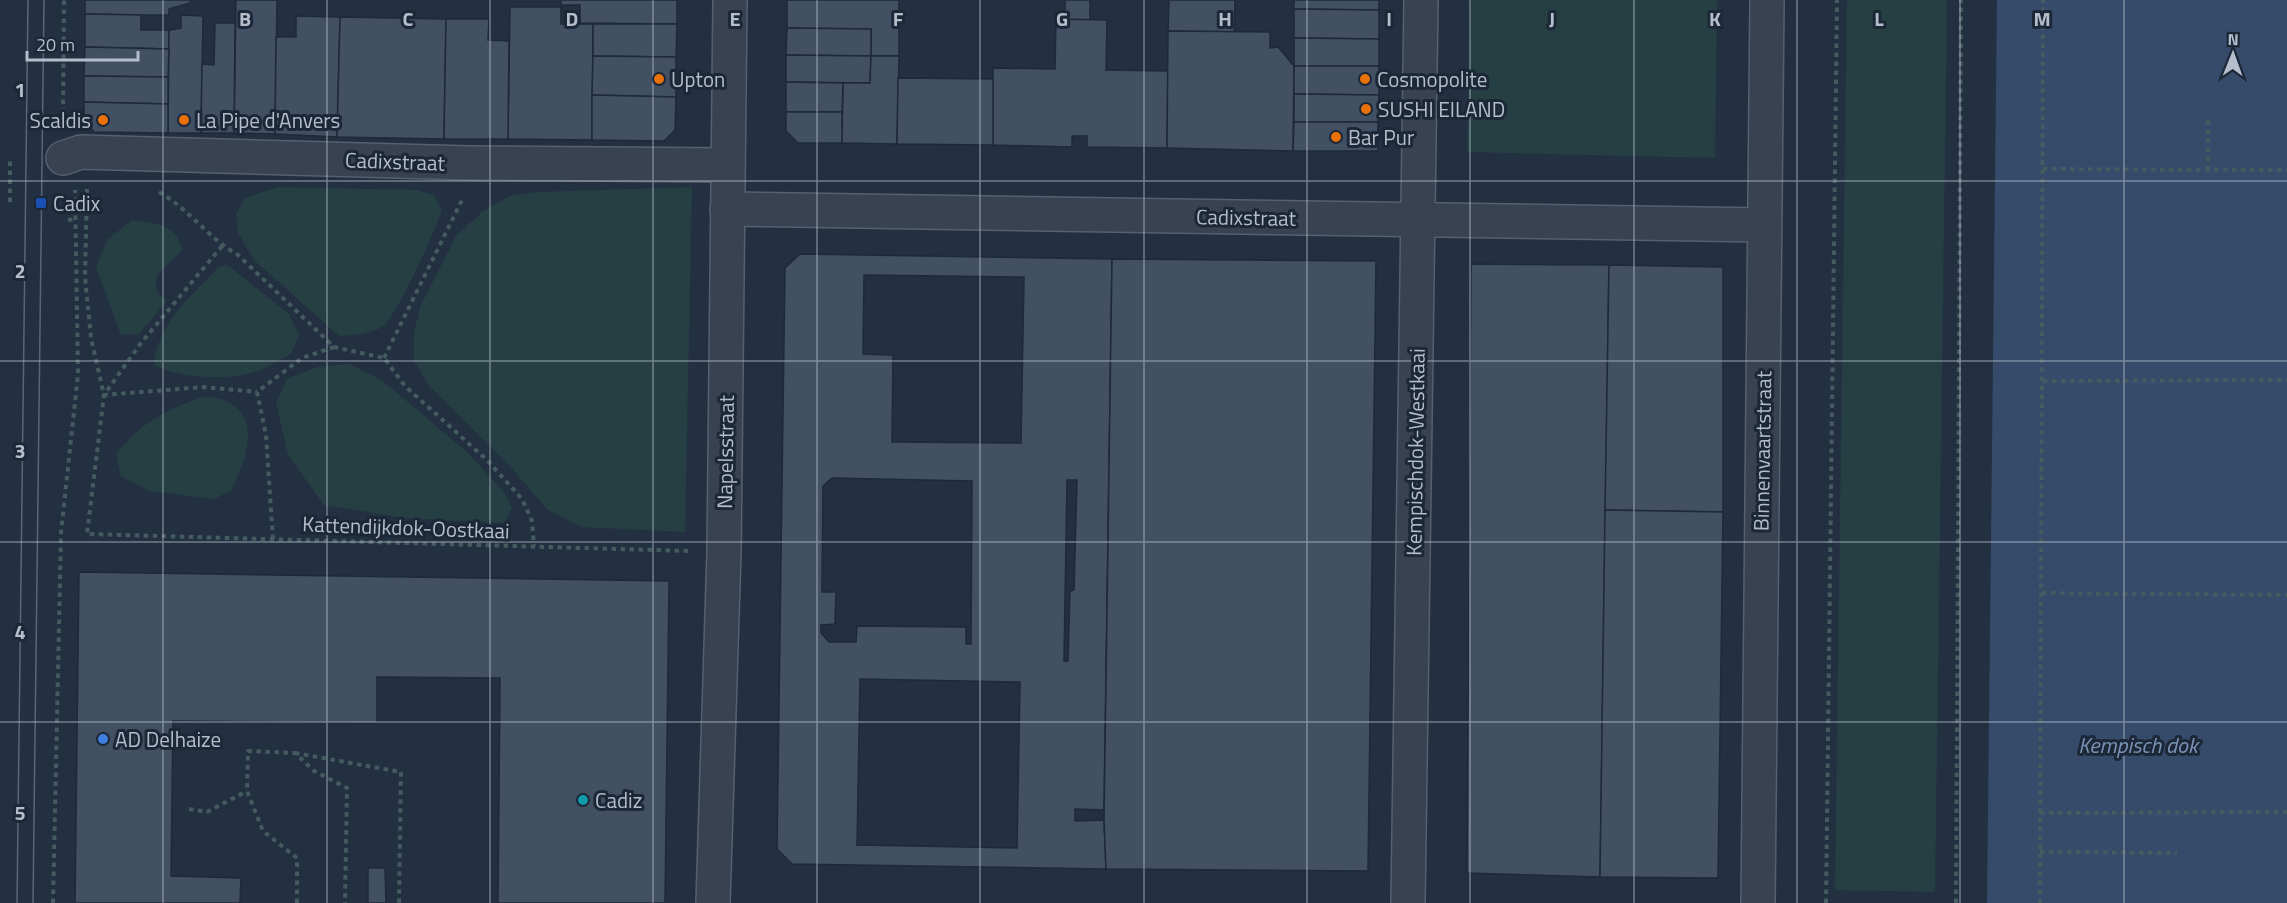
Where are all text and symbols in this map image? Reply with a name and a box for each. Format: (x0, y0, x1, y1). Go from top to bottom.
text: B (239, 3, 251, 34)
text: C (403, 3, 414, 34)
text: D (566, 3, 578, 34)
text: E (729, 3, 741, 34)
text: F (893, 3, 904, 34)
text: G (1056, 3, 1068, 34)
text: H (1218, 3, 1232, 34)
text: I (1386, 3, 1392, 34)
text: J (1549, 3, 1555, 34)
text: K (1709, 3, 1721, 34)
text: L (1874, 3, 1884, 34)
text: M (2033, 3, 2051, 34)
scale bar (27, 24, 138, 62)
north arrow (2203, 24, 2263, 84)
text: N (2228, 27, 2239, 51)
text: 20 m (36, 31, 75, 58)
place label: Upton (671, 63, 725, 95)
place label: Cosmopolite (1377, 63, 1487, 95)
marker: Upton (652, 72, 666, 86)
marker: Cosmopolite (1358, 72, 1372, 86)
text: 1 (14, 74, 26, 105)
place label: SUSHI EILAND (1378, 93, 1505, 125)
marker: SUSHI EILAND (1359, 102, 1373, 116)
place label: Scaldis (30, 104, 91, 136)
place label: La Pipe d'Anvers (196, 104, 340, 136)
marker: Scaldis (96, 113, 110, 127)
marker: La Pipe d'Anvers (177, 113, 191, 127)
place label: Bar Pur (1348, 121, 1414, 153)
marker: Bar Pur (1329, 130, 1343, 144)
street label: Cadixstraat (344, 143, 446, 179)
place label: Cadix (53, 187, 101, 219)
marker: Cadix (34, 196, 48, 210)
street label: Cadixstraat (1196, 200, 1297, 234)
text: 2 (14, 255, 26, 286)
street label: Kempischdok-Westkaai (1397, 348, 1433, 556)
street label: Binnenvaartstraat (1745, 370, 1779, 531)
street label: Napelsstraat (708, 394, 742, 509)
text: 3 (14, 435, 26, 466)
street label: Kattendijkdok-Oostkaai (302, 507, 510, 547)
text: 4 (14, 616, 26, 647)
place label: AD Delhaize (115, 723, 221, 755)
water label: Kempisch dok (2078, 728, 2200, 762)
marker: AD Delhaize (96, 732, 110, 746)
place label: Cadiz (595, 784, 642, 816)
marker: Cadiz (576, 793, 590, 807)
text: 5 (14, 797, 26, 828)

